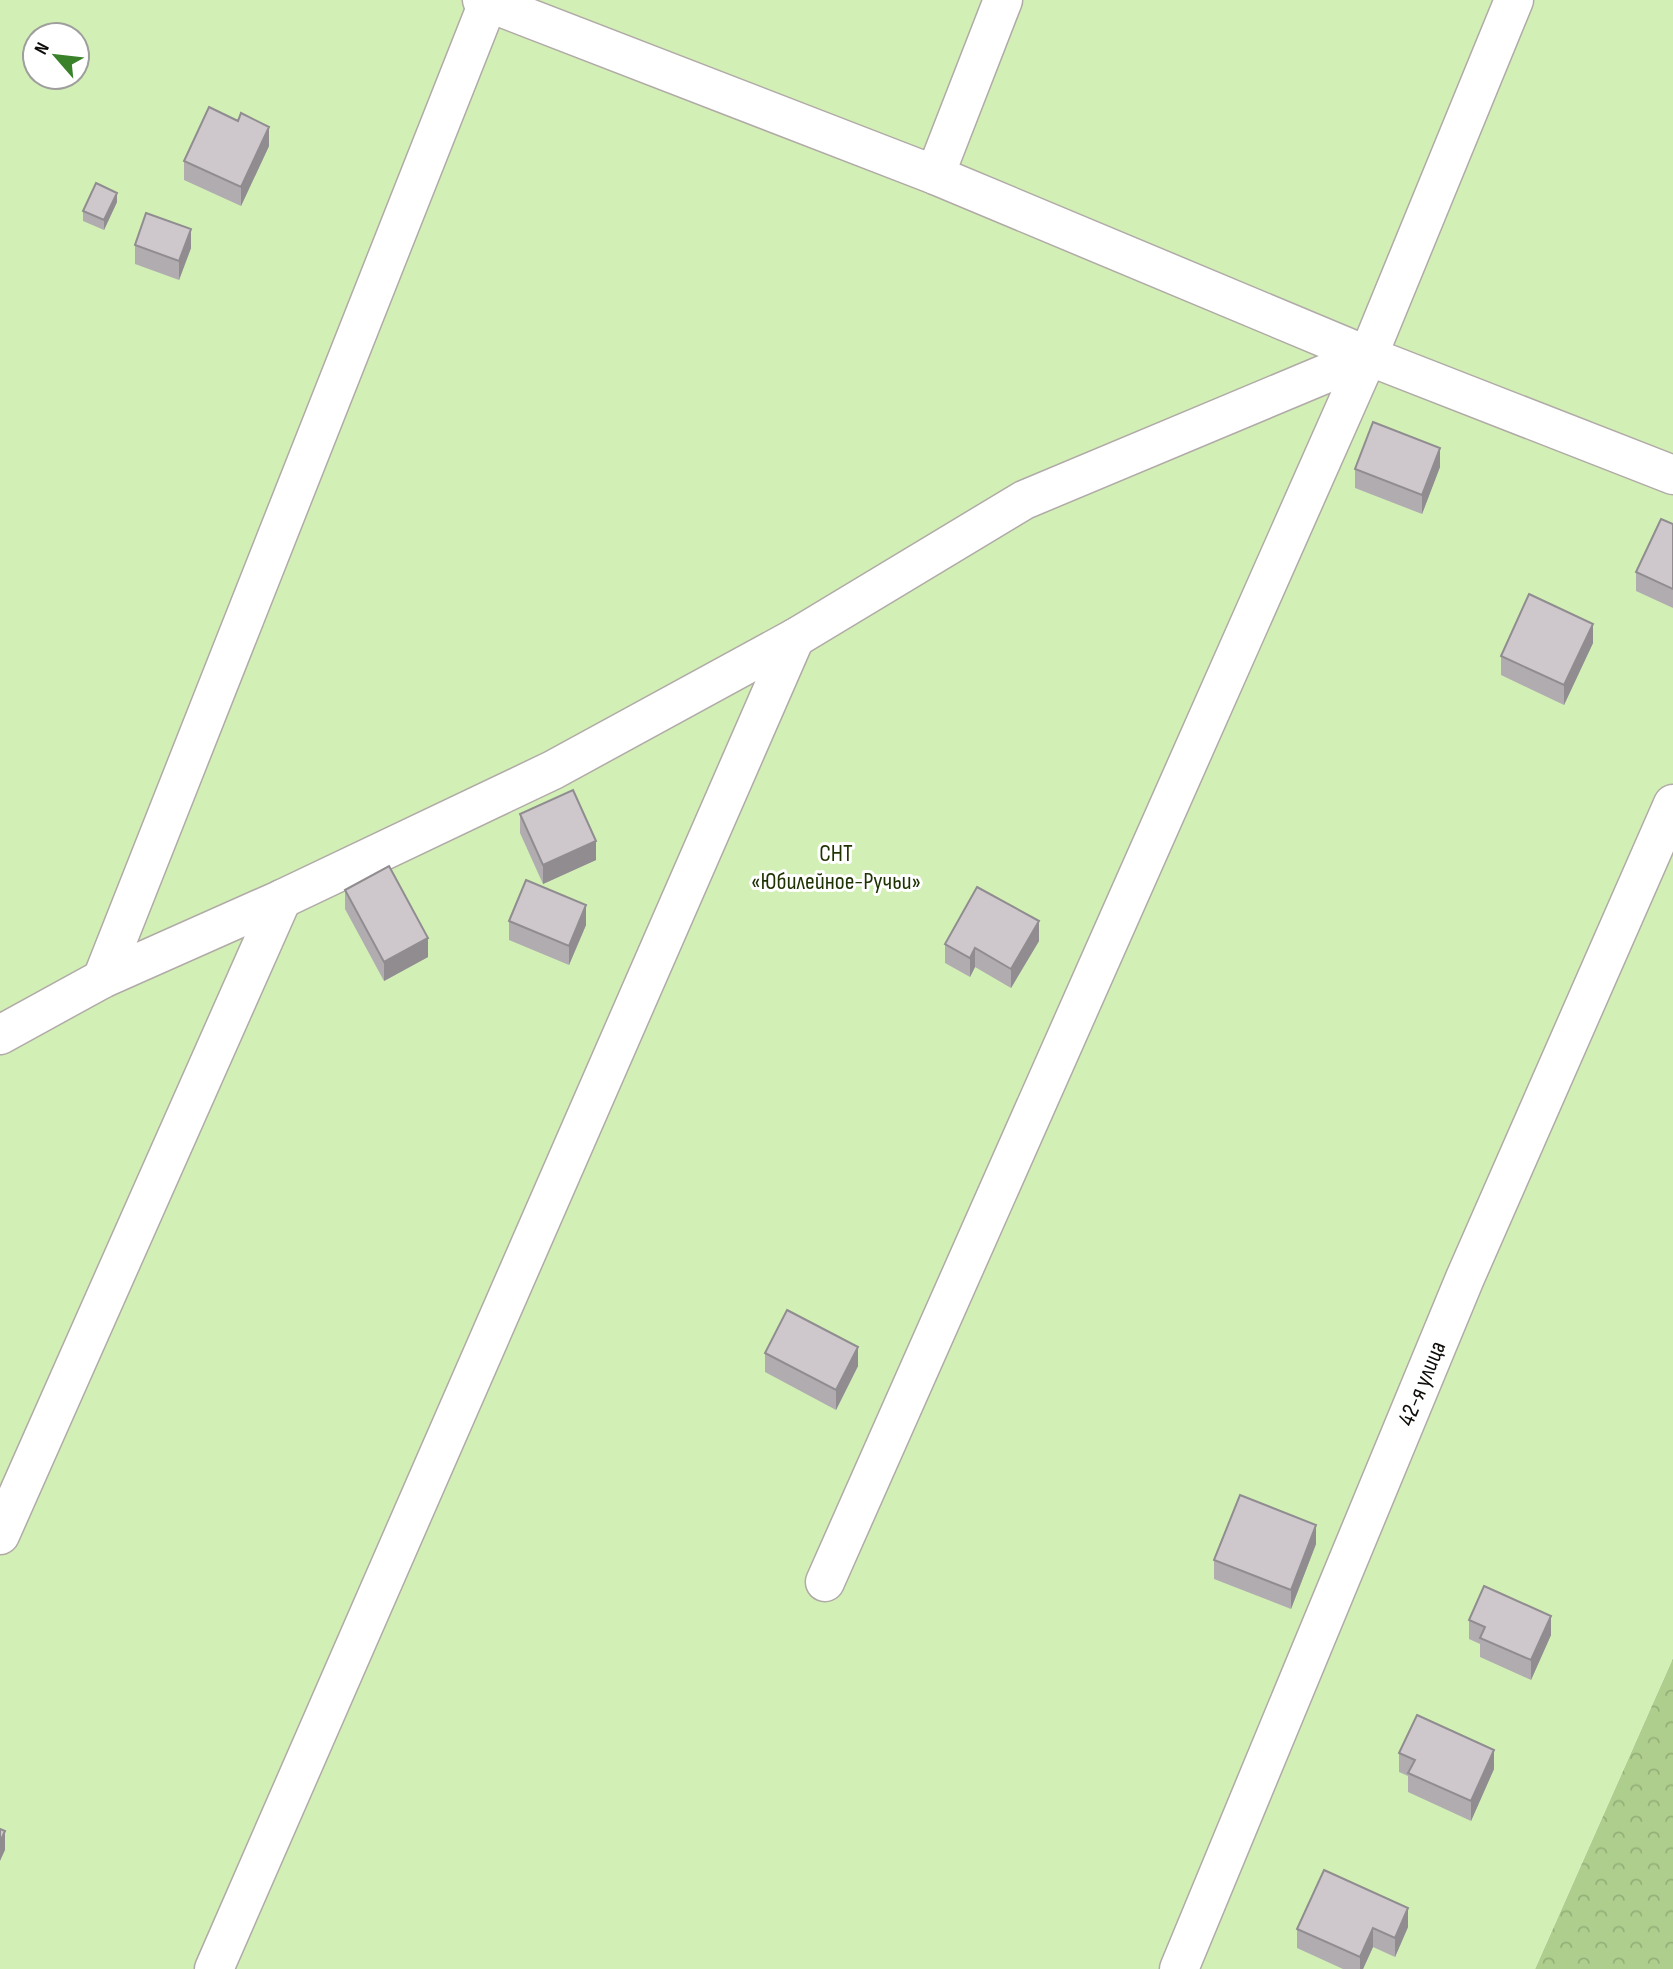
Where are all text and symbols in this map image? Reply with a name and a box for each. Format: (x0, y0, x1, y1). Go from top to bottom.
north arrow (21, 21, 91, 91)
text: N (30, 39, 55, 59)
park label: СНТ «Юбилейное-Ручьи» (751, 839, 921, 896)
street label: 42-я улица (1392, 1337, 1452, 1430)

